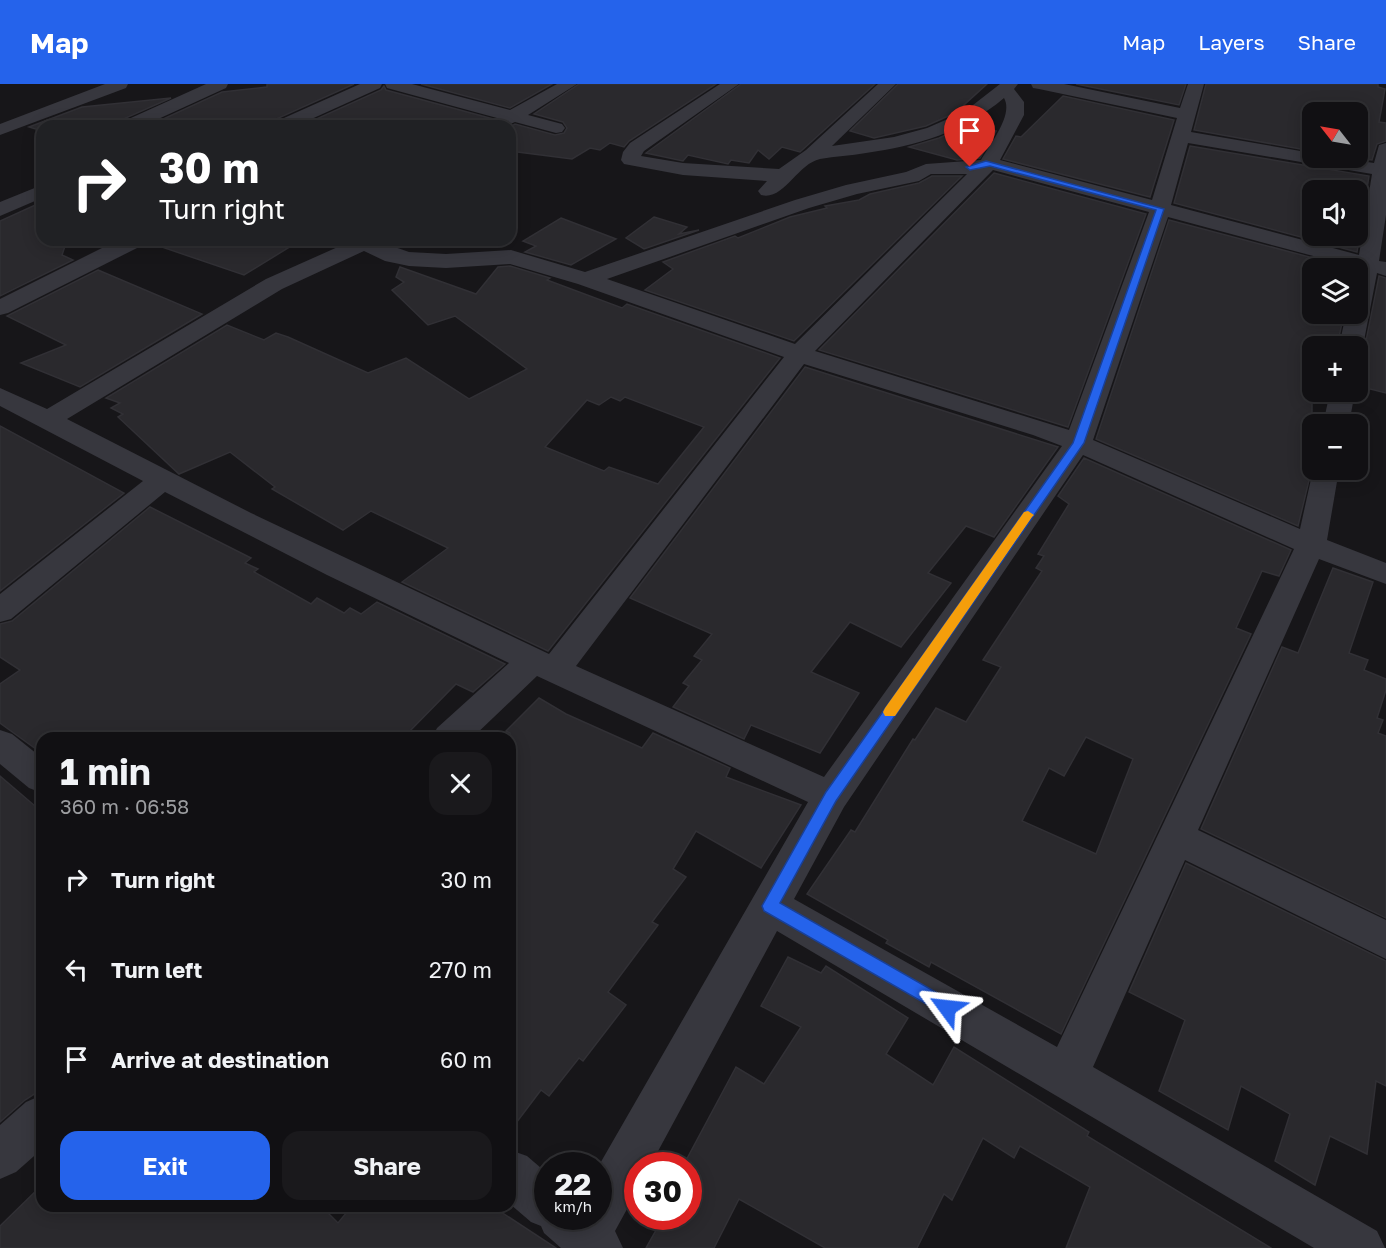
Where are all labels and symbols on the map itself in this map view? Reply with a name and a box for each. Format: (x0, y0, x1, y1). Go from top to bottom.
north arrow (1302, 102, 1368, 168)
pin (944, 105, 995, 167)
position arrow (915, 976, 979, 1040)
speed limit sign: 30 (624, 1152, 702, 1230)

